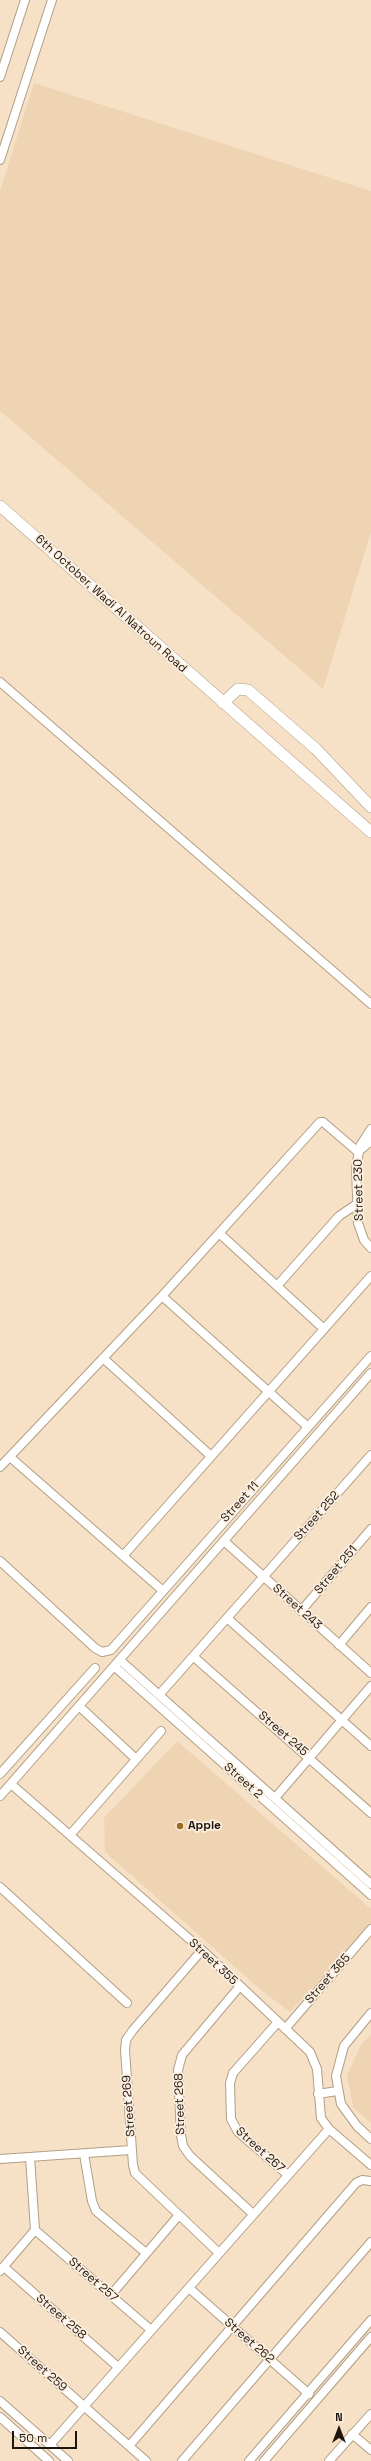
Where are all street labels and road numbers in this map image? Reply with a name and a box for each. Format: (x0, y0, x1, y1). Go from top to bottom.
street label: 6th October, Wadi Al Natroun Road (32, 532, 190, 676)
street label: Street 230 (351, 1159, 367, 1221)
street label: Street 11 (218, 1479, 262, 1525)
street label: Street 252 (291, 1488, 343, 1544)
street label: Street 251 (312, 1543, 360, 1597)
street label: Street 243 (269, 1581, 325, 1633)
street label: Street 245 (255, 1708, 311, 1760)
street label: Street 2 (221, 1760, 265, 1802)
street label: Street 355 (186, 1936, 240, 1988)
street label: Street 365 (302, 1951, 354, 2007)
street label: Street 268 (172, 2073, 188, 2135)
street label: Street 269 (120, 2075, 138, 2137)
street label: Street 267 (233, 2124, 287, 2176)
street label: Street 257 (65, 2255, 121, 2305)
street label: Street 258 (33, 2291, 89, 2343)
street label: Street 262 (221, 2315, 277, 2367)
street label: Street 259 (14, 2343, 70, 2395)

